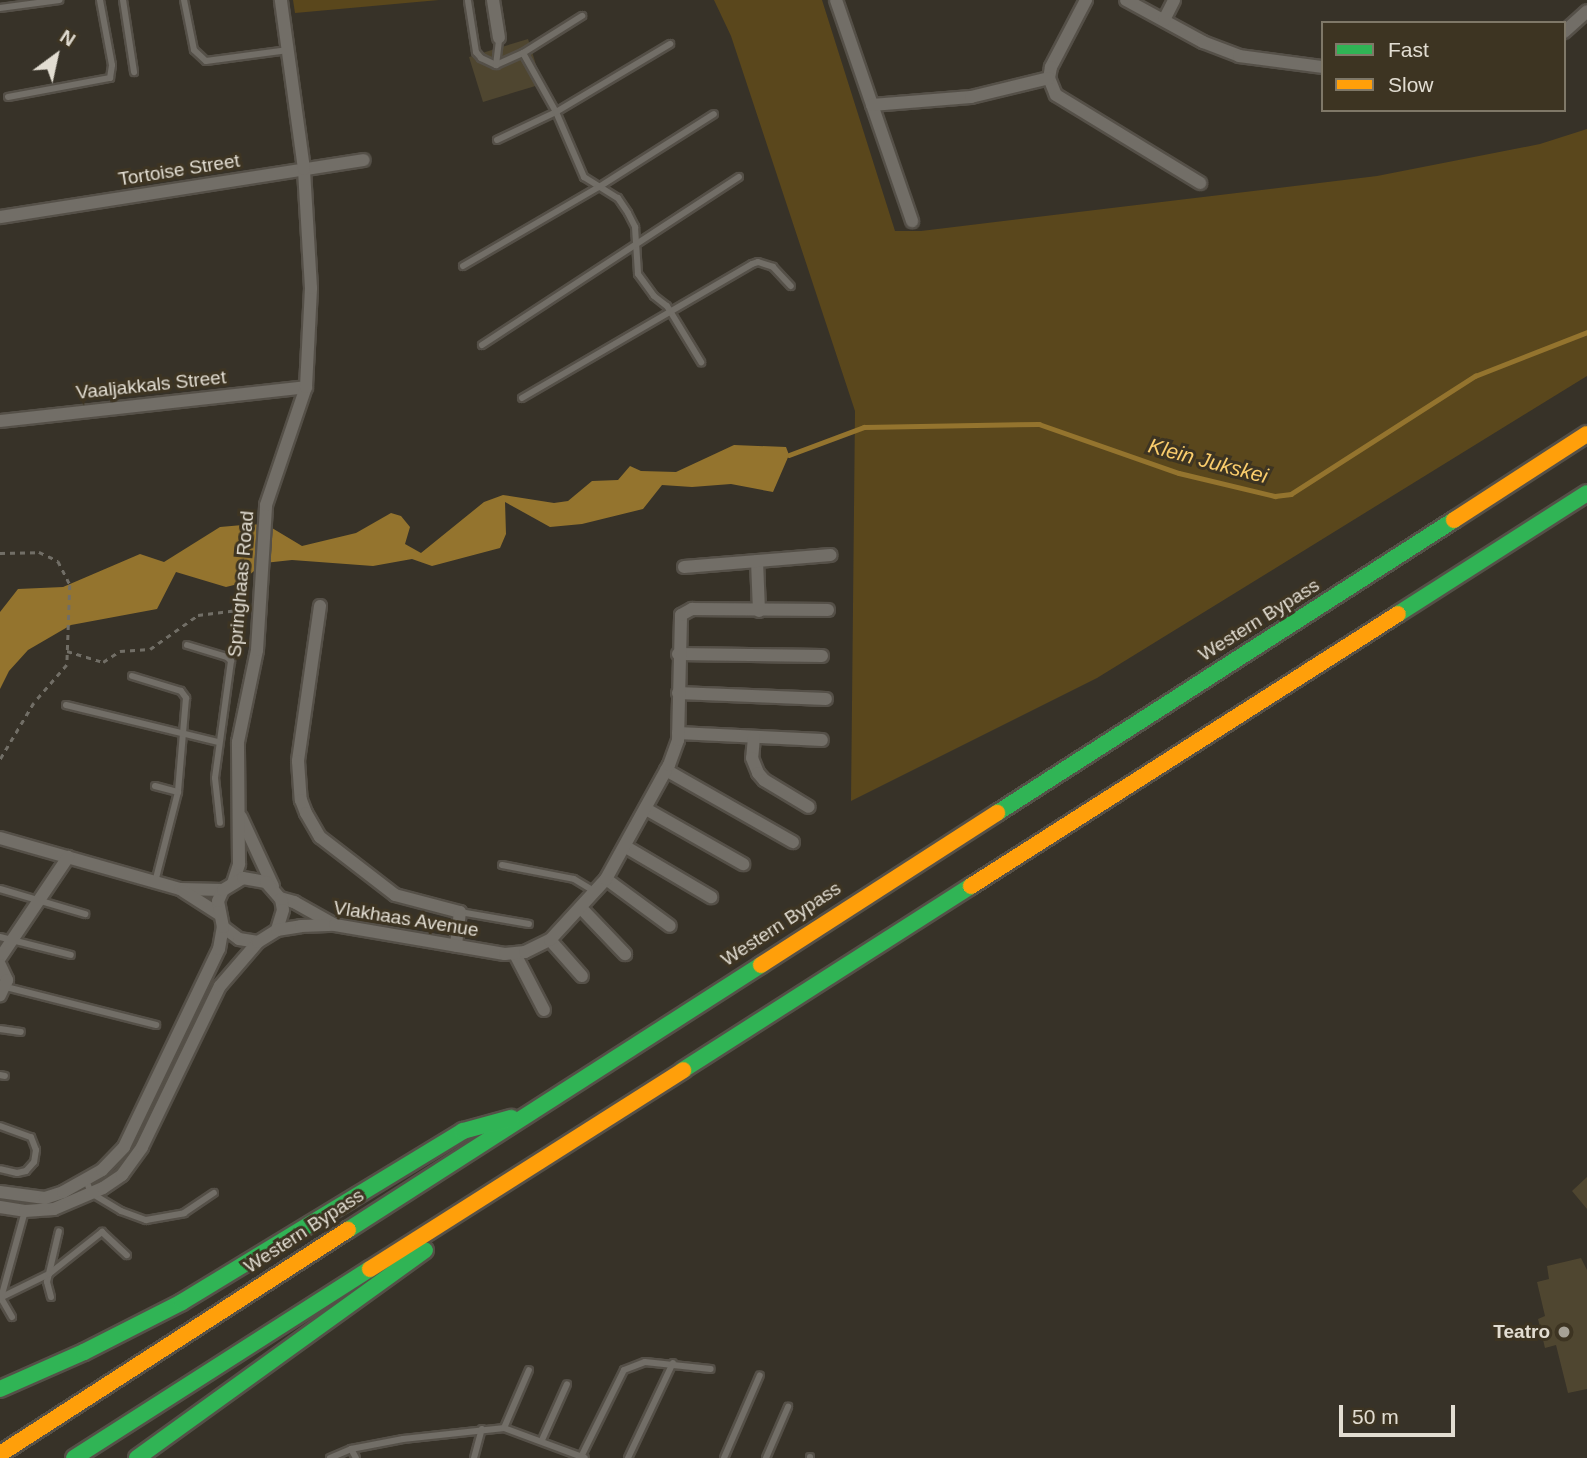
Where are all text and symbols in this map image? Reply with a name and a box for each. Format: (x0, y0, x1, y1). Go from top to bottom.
north arrow (21, 21, 91, 91)
legend (1321, 21, 1566, 112)
text: N (56, 25, 79, 51)
text: Fast (1388, 38, 1429, 61)
text: Slow (1388, 73, 1434, 96)
street label: Tortoise Street (117, 149, 241, 191)
street label: Vaaljakkals Street (75, 366, 227, 404)
water label: Klein Jukskei (1146, 433, 1270, 489)
street label: Springhaas Road (223, 510, 259, 658)
street label: Western Bypass (1194, 574, 1324, 666)
street label: Western Bypass (717, 877, 845, 971)
street label: Vlakhaas Avenue (331, 896, 481, 942)
street label: Western Bypass (240, 1184, 368, 1278)
place label: Teatro (1493, 1321, 1550, 1343)
marker: Teatro (1556, 1324, 1572, 1340)
scale bar (1342, 1392, 1458, 1436)
text: 50 m (1352, 1405, 1399, 1428)

